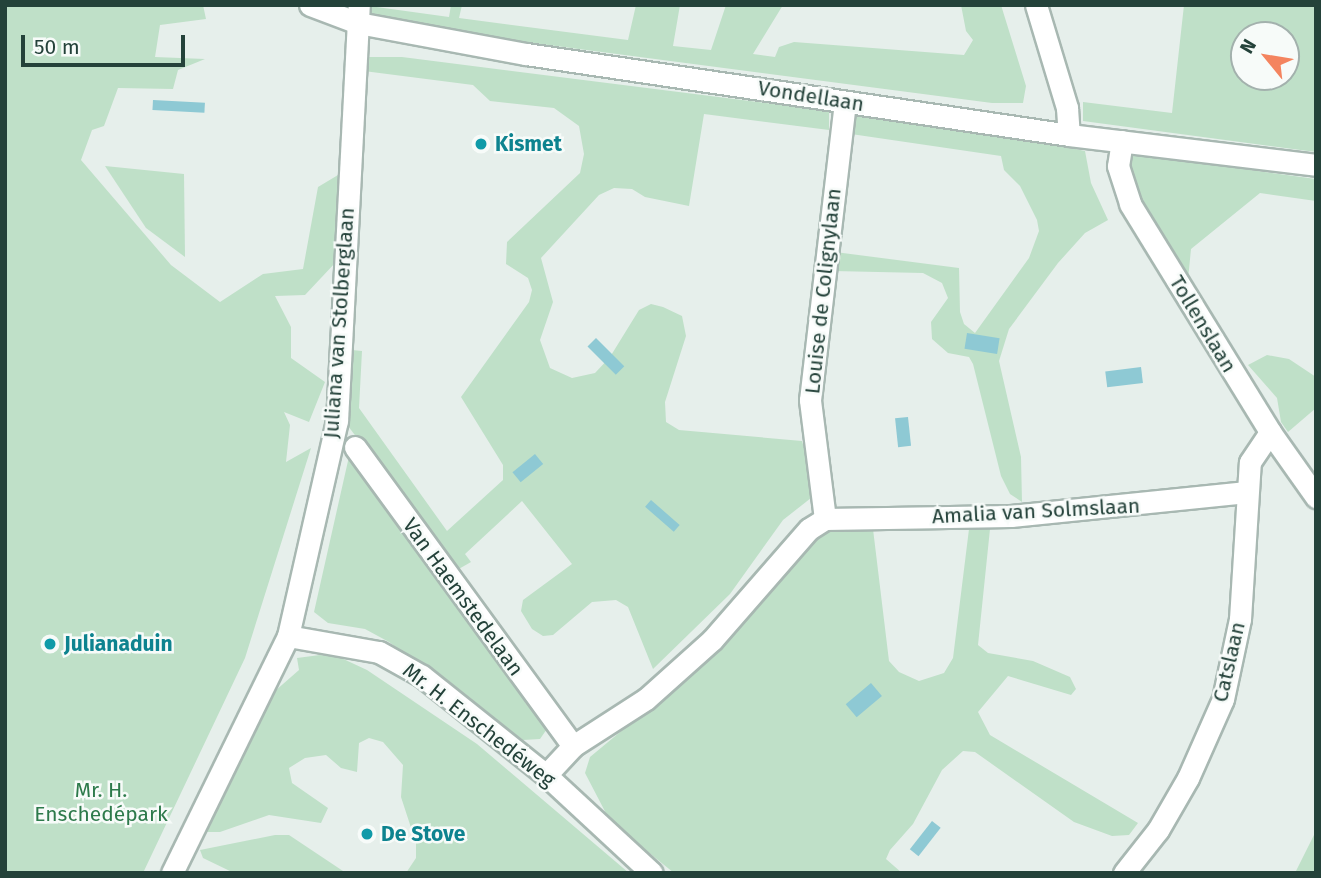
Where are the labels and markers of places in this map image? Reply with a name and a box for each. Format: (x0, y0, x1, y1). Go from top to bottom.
place label: Kismet (495, 131, 562, 157)
marker: Kismet (473, 136, 489, 152)
place label: Julianaduin (64, 631, 173, 657)
marker: Julianaduin (42, 636, 58, 652)
place label: De Stove (381, 821, 465, 847)
marker: De Stove (359, 826, 375, 842)

